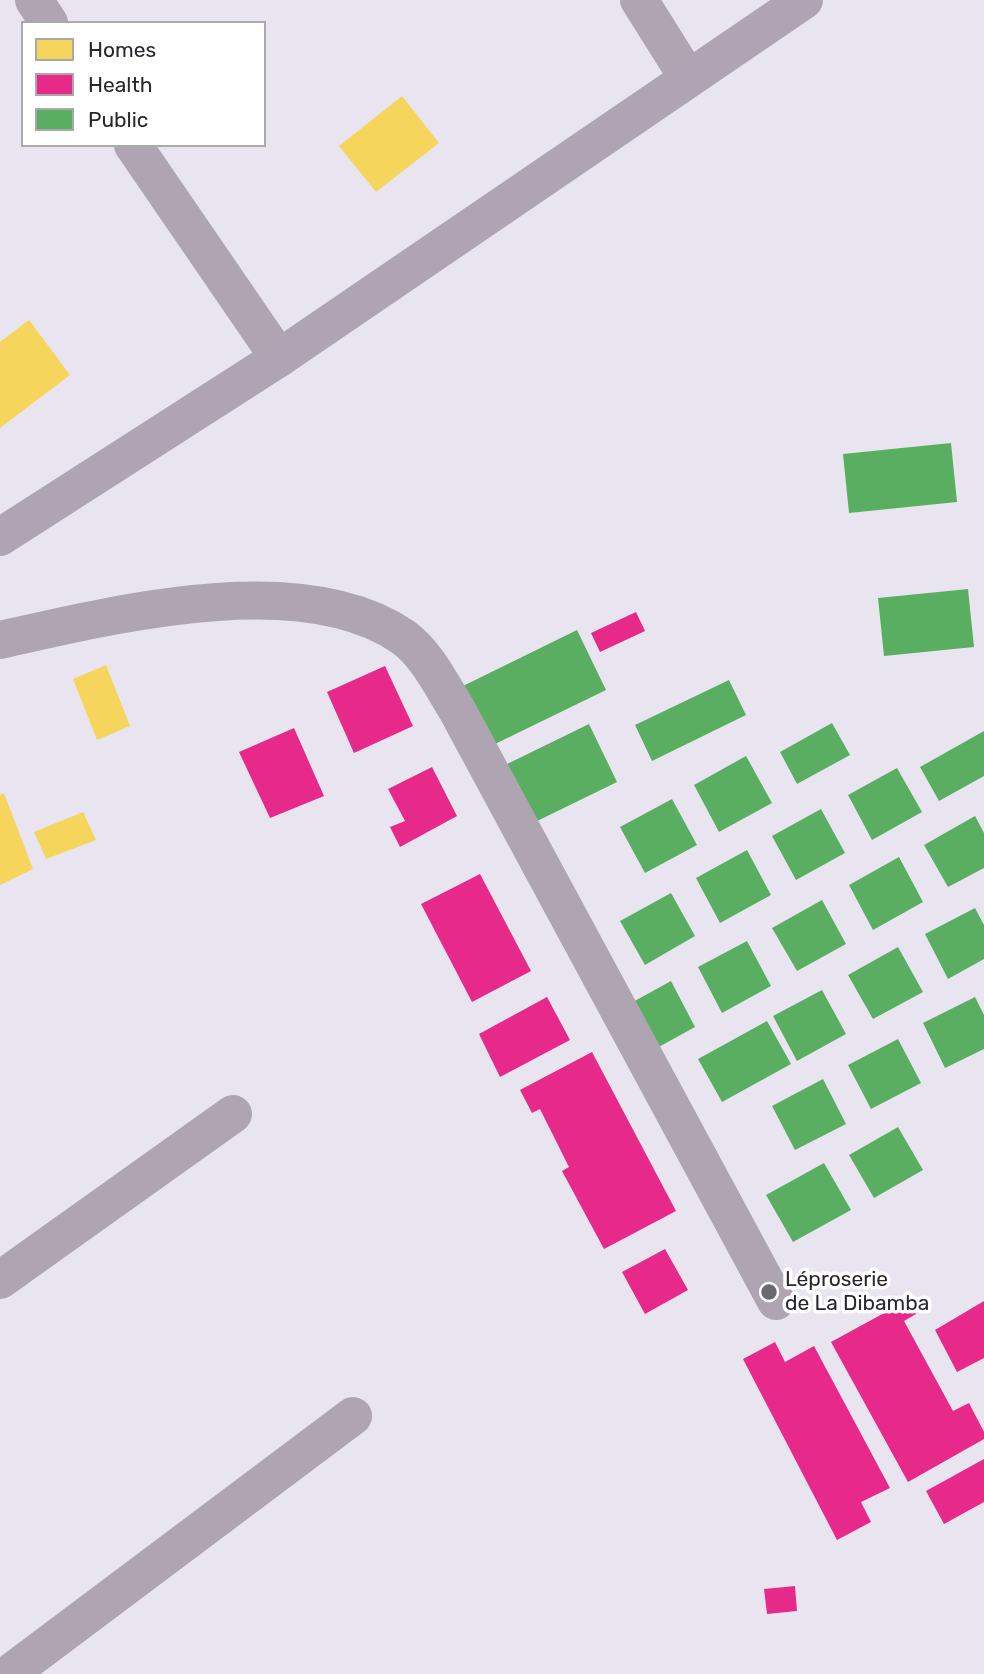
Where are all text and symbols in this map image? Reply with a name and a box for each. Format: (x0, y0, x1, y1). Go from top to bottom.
legend (21, 21, 266, 147)
text: Homes (88, 37, 156, 62)
text: Health (88, 72, 152, 97)
text: Public (88, 107, 148, 132)
place label: Léproserie de La Dibamba (785, 1267, 929, 1317)
marker: Léproserie de La Dibamba (759, 1282, 779, 1302)

